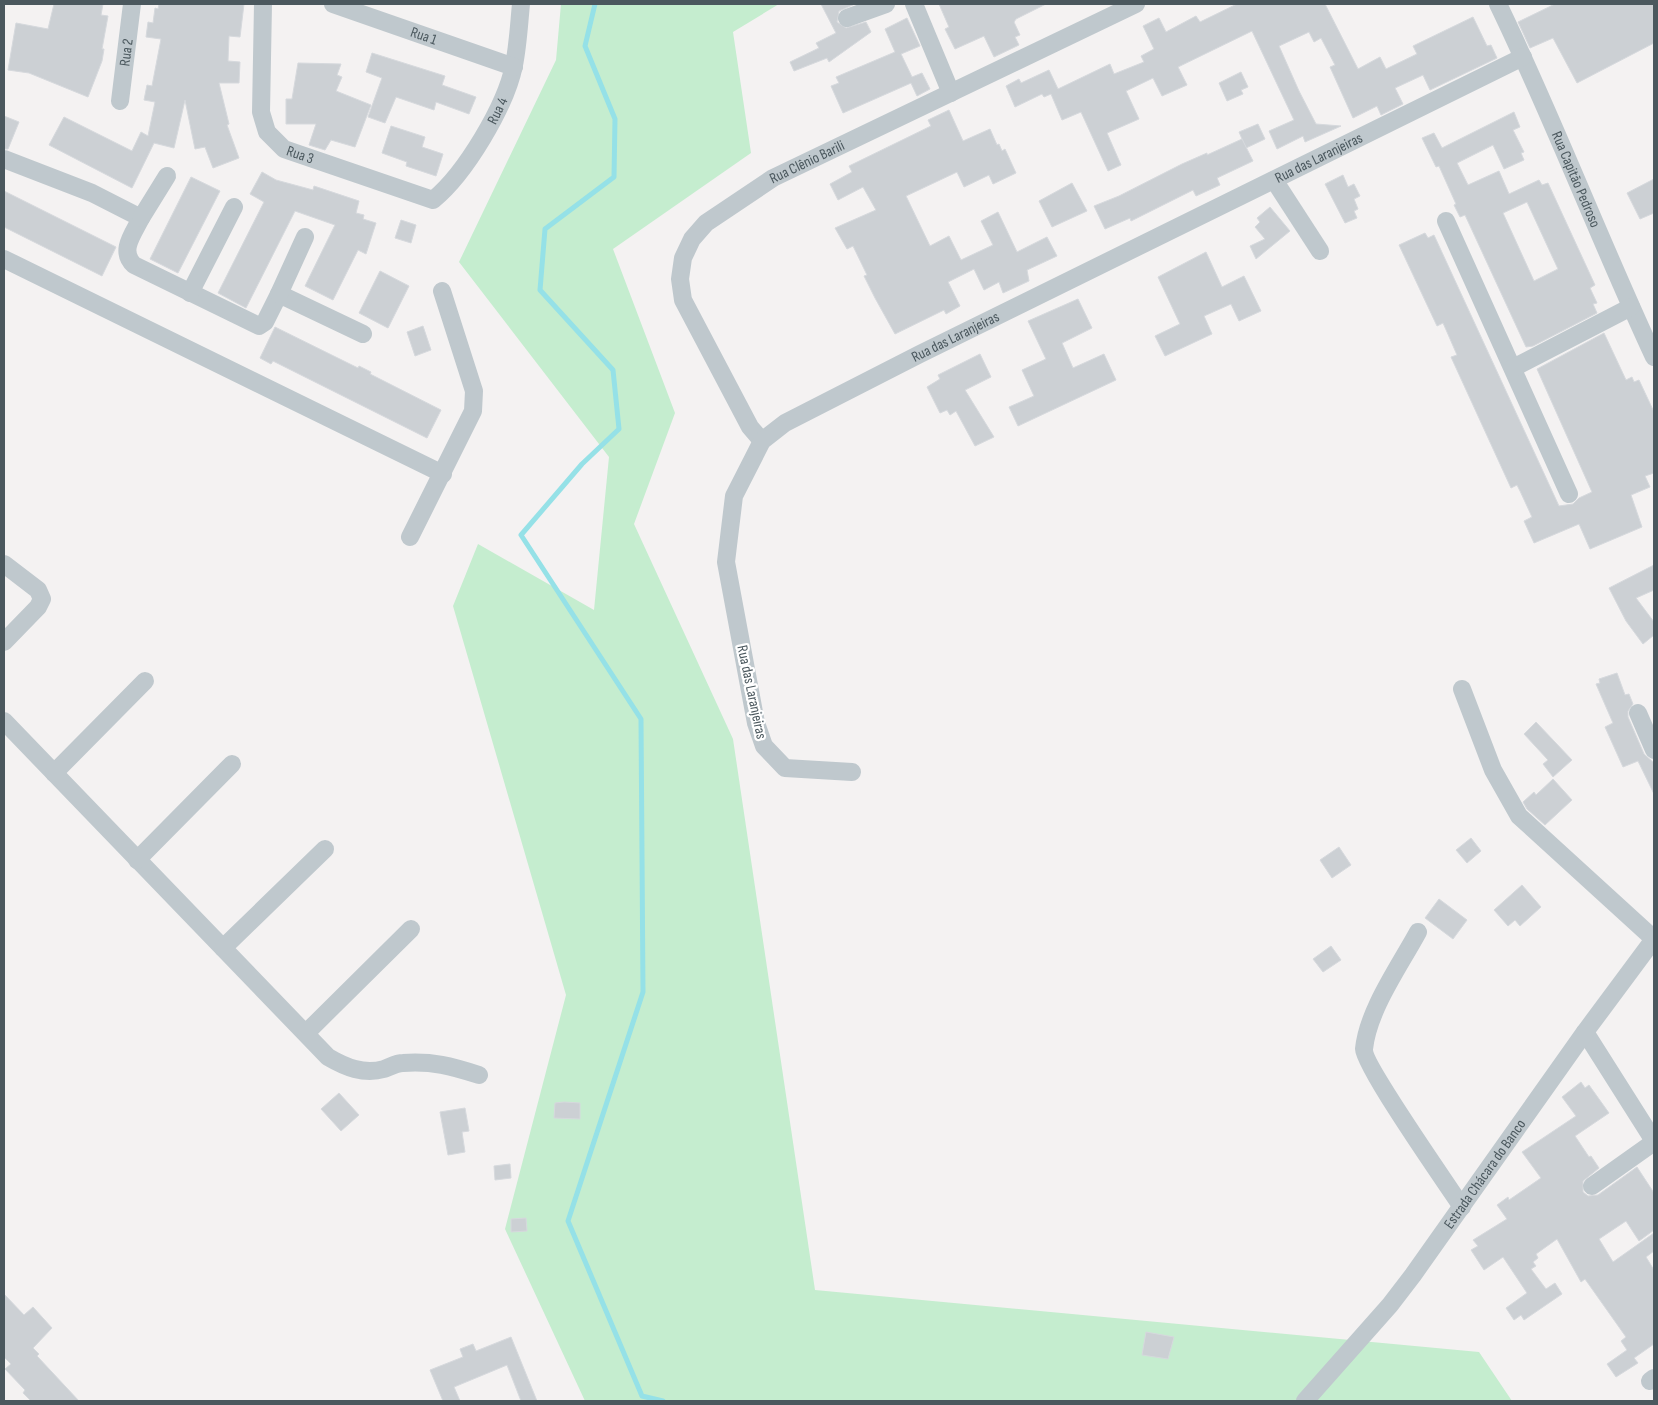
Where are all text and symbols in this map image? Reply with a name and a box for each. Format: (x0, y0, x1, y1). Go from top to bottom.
street label: Rua 1 (408, 23, 440, 50)
street label: Rua 2 (115, 38, 138, 67)
street label: Rua 4 (483, 95, 512, 128)
street label: Rua das Laranjeiras (1272, 128, 1366, 188)
street label: Rua Capitão Pedroso (1547, 129, 1605, 231)
street label: Rua Clênio Barili (767, 136, 848, 188)
street label: Rua 3 (284, 142, 316, 168)
street label: Rua das Laranjeiras (908, 307, 1003, 367)
street label: Rua das Laranjeiras (732, 643, 771, 741)
street label: Estrada Chácara do Banco (1440, 1116, 1530, 1233)

